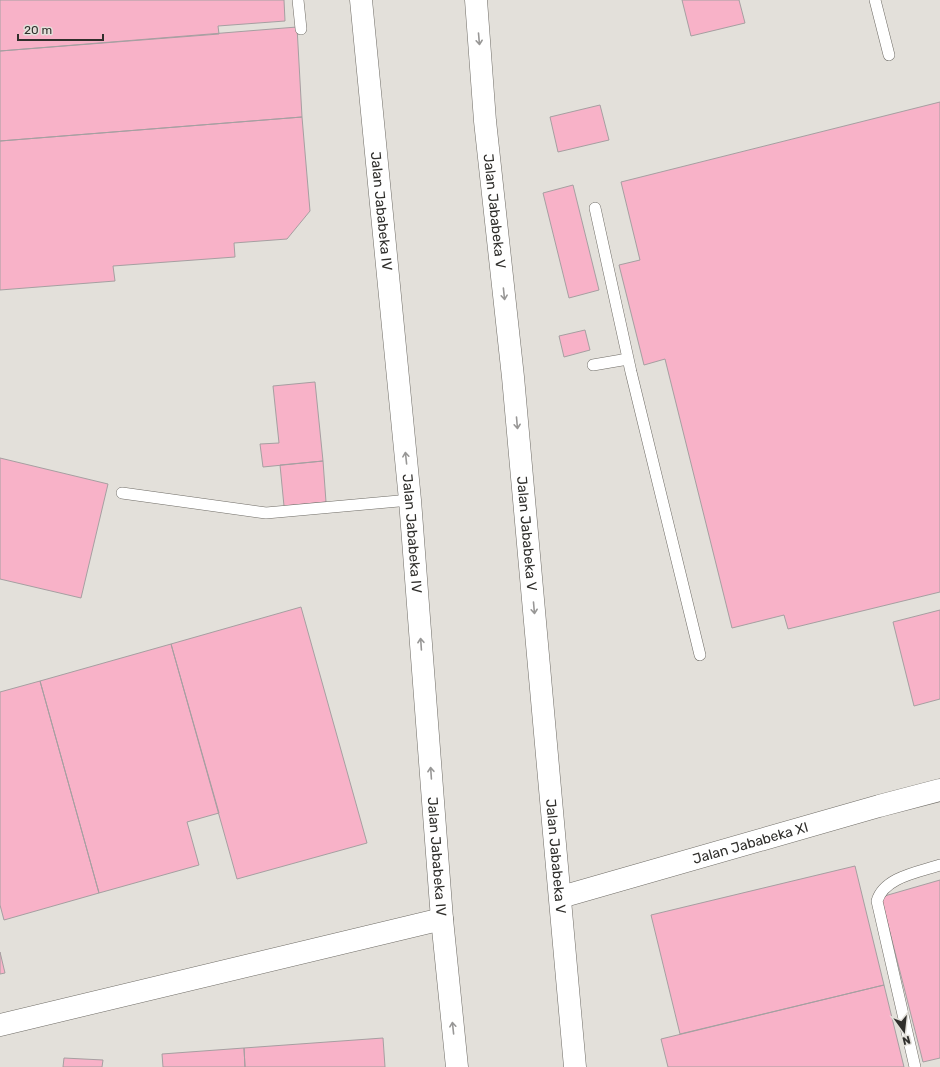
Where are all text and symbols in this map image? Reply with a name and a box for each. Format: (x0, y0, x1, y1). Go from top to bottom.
scale bar (18, 16, 103, 42)
text: 20 m (24, 23, 52, 37)
one-way arrow (475, 32, 482, 45)
street label: Jalan Jababeka IV (367, 151, 396, 271)
street label: Jalan Jababeka V (480, 153, 510, 269)
one-way arrow (500, 287, 508, 300)
one-way arrow (513, 416, 521, 429)
one-way arrow (402, 452, 410, 465)
street label: Jalan Jababeka IV (399, 473, 426, 594)
street label: Jalan Jababeka V (513, 475, 541, 592)
one-way arrow (530, 601, 538, 614)
one-way arrow (418, 637, 425, 650)
one-way arrow (427, 767, 434, 780)
street label: Jalan Jababeka IV (424, 796, 450, 917)
street label: Jalan Jababeka V (542, 798, 570, 914)
street label: Jalan Jababeka XI (691, 818, 810, 867)
north arrow (884, 1011, 924, 1051)
one-way arrow (449, 1022, 456, 1035)
text: N (901, 1033, 912, 1048)

